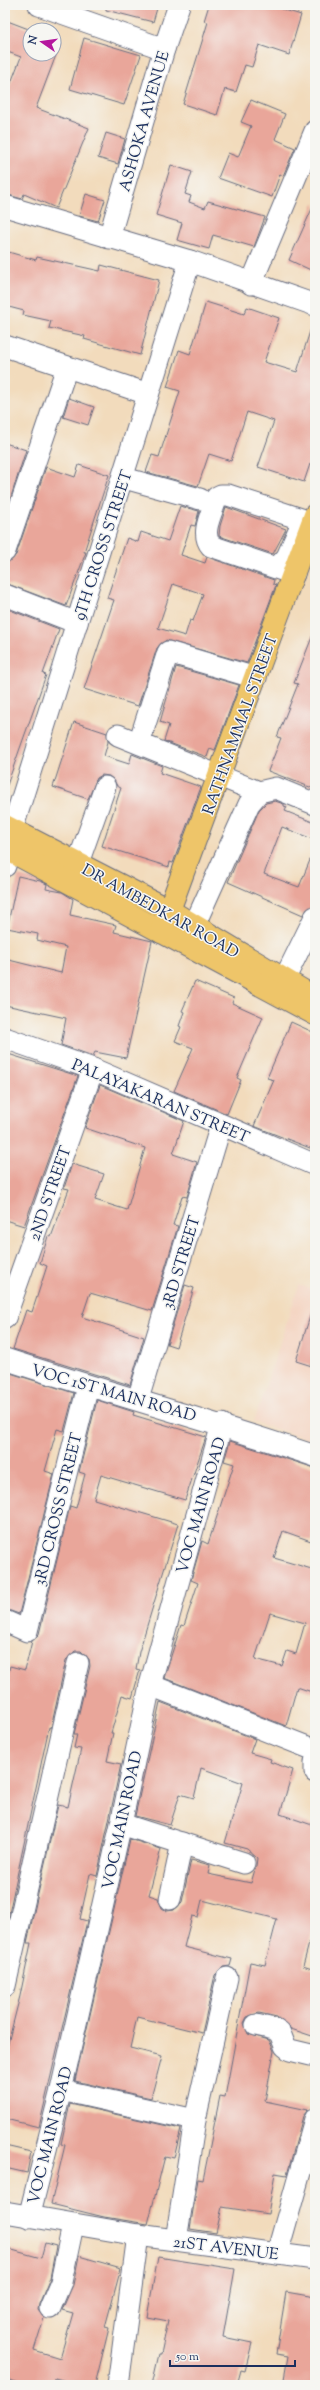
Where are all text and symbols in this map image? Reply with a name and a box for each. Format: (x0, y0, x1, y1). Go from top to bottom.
north arrow (22, 22, 62, 62)
text: N (24, 34, 42, 47)
street label: ASHOKA AVENUE (114, 48, 177, 195)
street label: 9TH CROSS STREET (69, 468, 140, 624)
street label: RATHNAMMAL STREET (198, 631, 285, 818)
street label: DR AMBEDKAR ROAD (77, 859, 243, 965)
street label: PALAYAKARAN STREET (68, 1054, 252, 1150)
street label: 2ND STREET (24, 1143, 78, 1244)
street label: 3RD STREET (157, 1213, 208, 1312)
street label: VOC 1ST MAIN ROAD (28, 1360, 199, 1429)
street label: 3RD CROSS STREET (29, 1431, 90, 1589)
street label: VOC MAIN ROAD (172, 1435, 233, 1577)
street label: VOC MAIN ROAD (98, 1749, 149, 1892)
street label: VOC MAIN ROAD (23, 2064, 80, 2207)
street label: 21ST AVENUE (172, 2232, 280, 2267)
scale bar (170, 2342, 295, 2368)
text: 50 m (175, 2348, 199, 2366)

